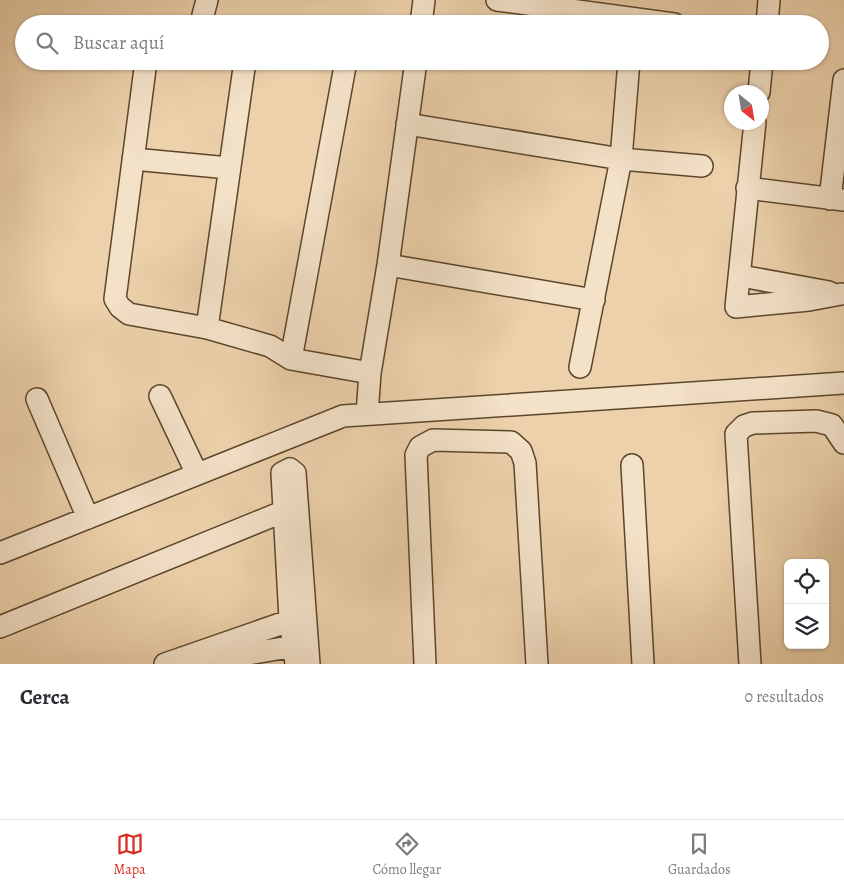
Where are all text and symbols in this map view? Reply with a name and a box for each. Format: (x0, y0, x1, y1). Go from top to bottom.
search box (15, 15, 829, 70)
icon: search (33, 29, 61, 57)
text: Buscar aquí (73, 30, 164, 56)
north arrow (724, 85, 769, 130)
map controls (784, 559, 829, 649)
button: locate (784, 559, 829, 604)
button: layers (784, 604, 829, 649)
text: Cerca (20, 683, 70, 711)
text: 0 resultados (744, 686, 824, 708)
tab: Mapa (113, 830, 146, 879)
tab: Cómo llegar (373, 830, 441, 879)
tab: Guardados (668, 830, 731, 879)

